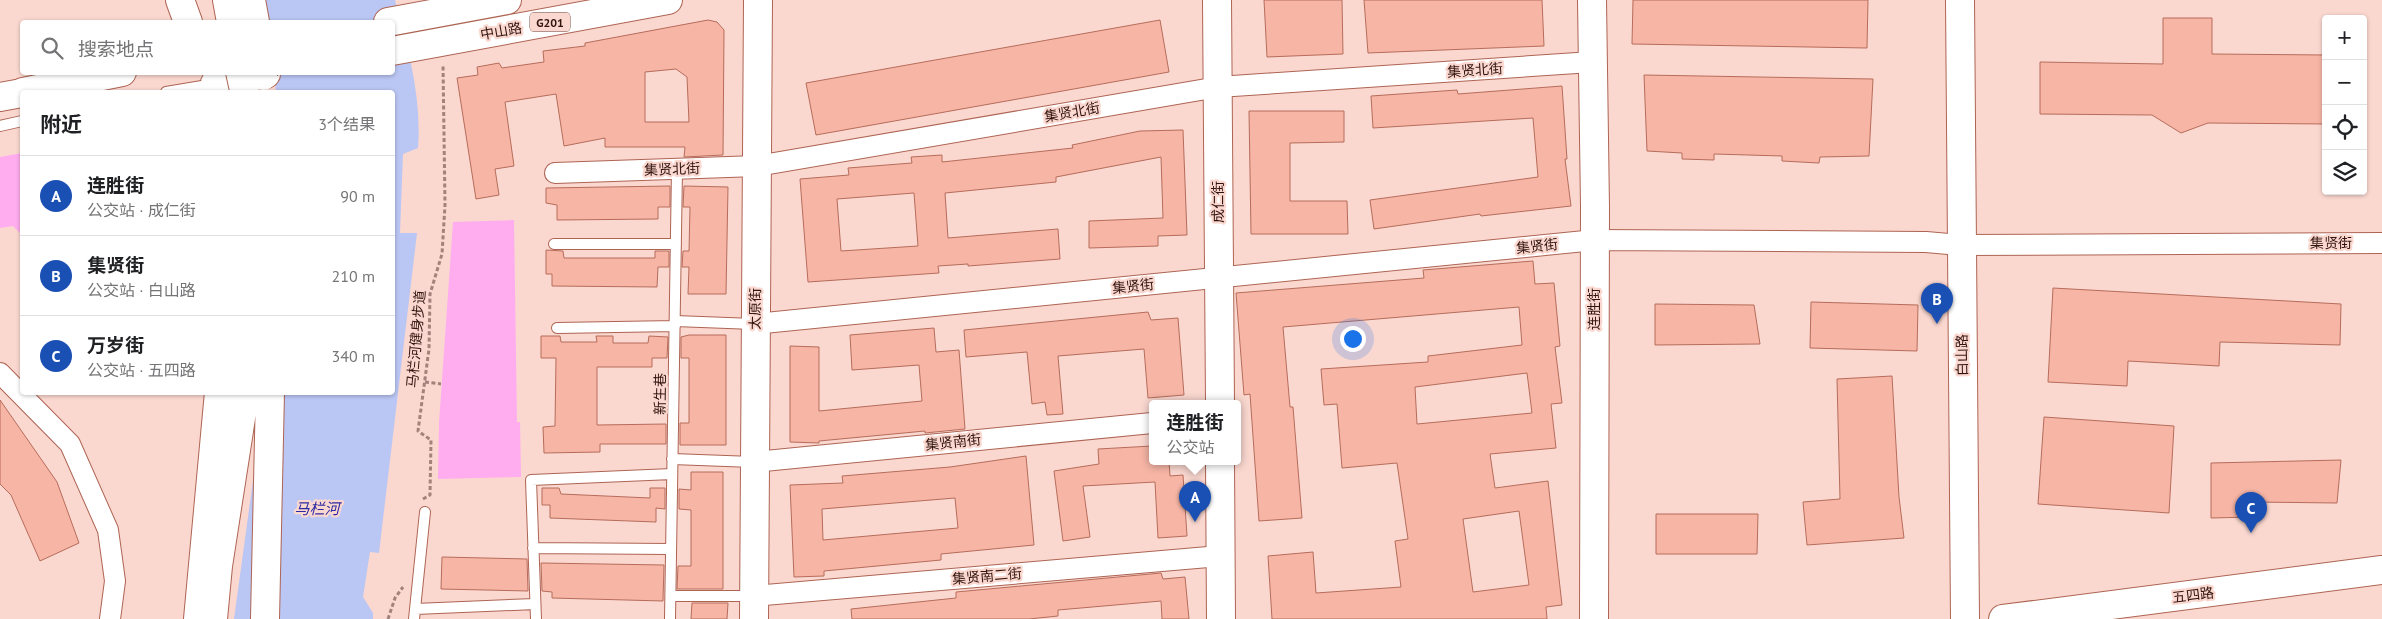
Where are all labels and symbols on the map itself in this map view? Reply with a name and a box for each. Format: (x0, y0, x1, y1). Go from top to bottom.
road number: G201 (530, 13, 570, 32)
street label: 中山路 (479, 18, 523, 44)
street label: 集贤北街 (1446, 59, 1504, 81)
street label: 集贤北街 (1043, 98, 1101, 126)
street label: 集贤北街 (644, 159, 700, 179)
street label: 成仁街 (1209, 181, 1227, 223)
street label: 集贤街 (2310, 234, 2352, 252)
street label: 集贤街 (1515, 235, 1559, 257)
street label: 集贤街 (1111, 275, 1155, 297)
pin: B (1921, 283, 1953, 324)
street label: 太原街 (746, 288, 764, 330)
street label: 连胜街 (1585, 288, 1603, 330)
street label: 马栏河健身步道 (403, 289, 429, 389)
your location (1340, 326, 1366, 352)
street label: 白山路 (1953, 334, 1971, 376)
street label: 新生巷 (651, 373, 669, 415)
street label: 集贤南街 (924, 430, 982, 454)
pin: A (1179, 481, 1211, 522)
pin: C (2235, 492, 2267, 533)
water label: 马栏河 (294, 499, 342, 518)
street label: 集贤南二街 (951, 564, 1023, 588)
street label: 五四路 (2171, 584, 2215, 606)

